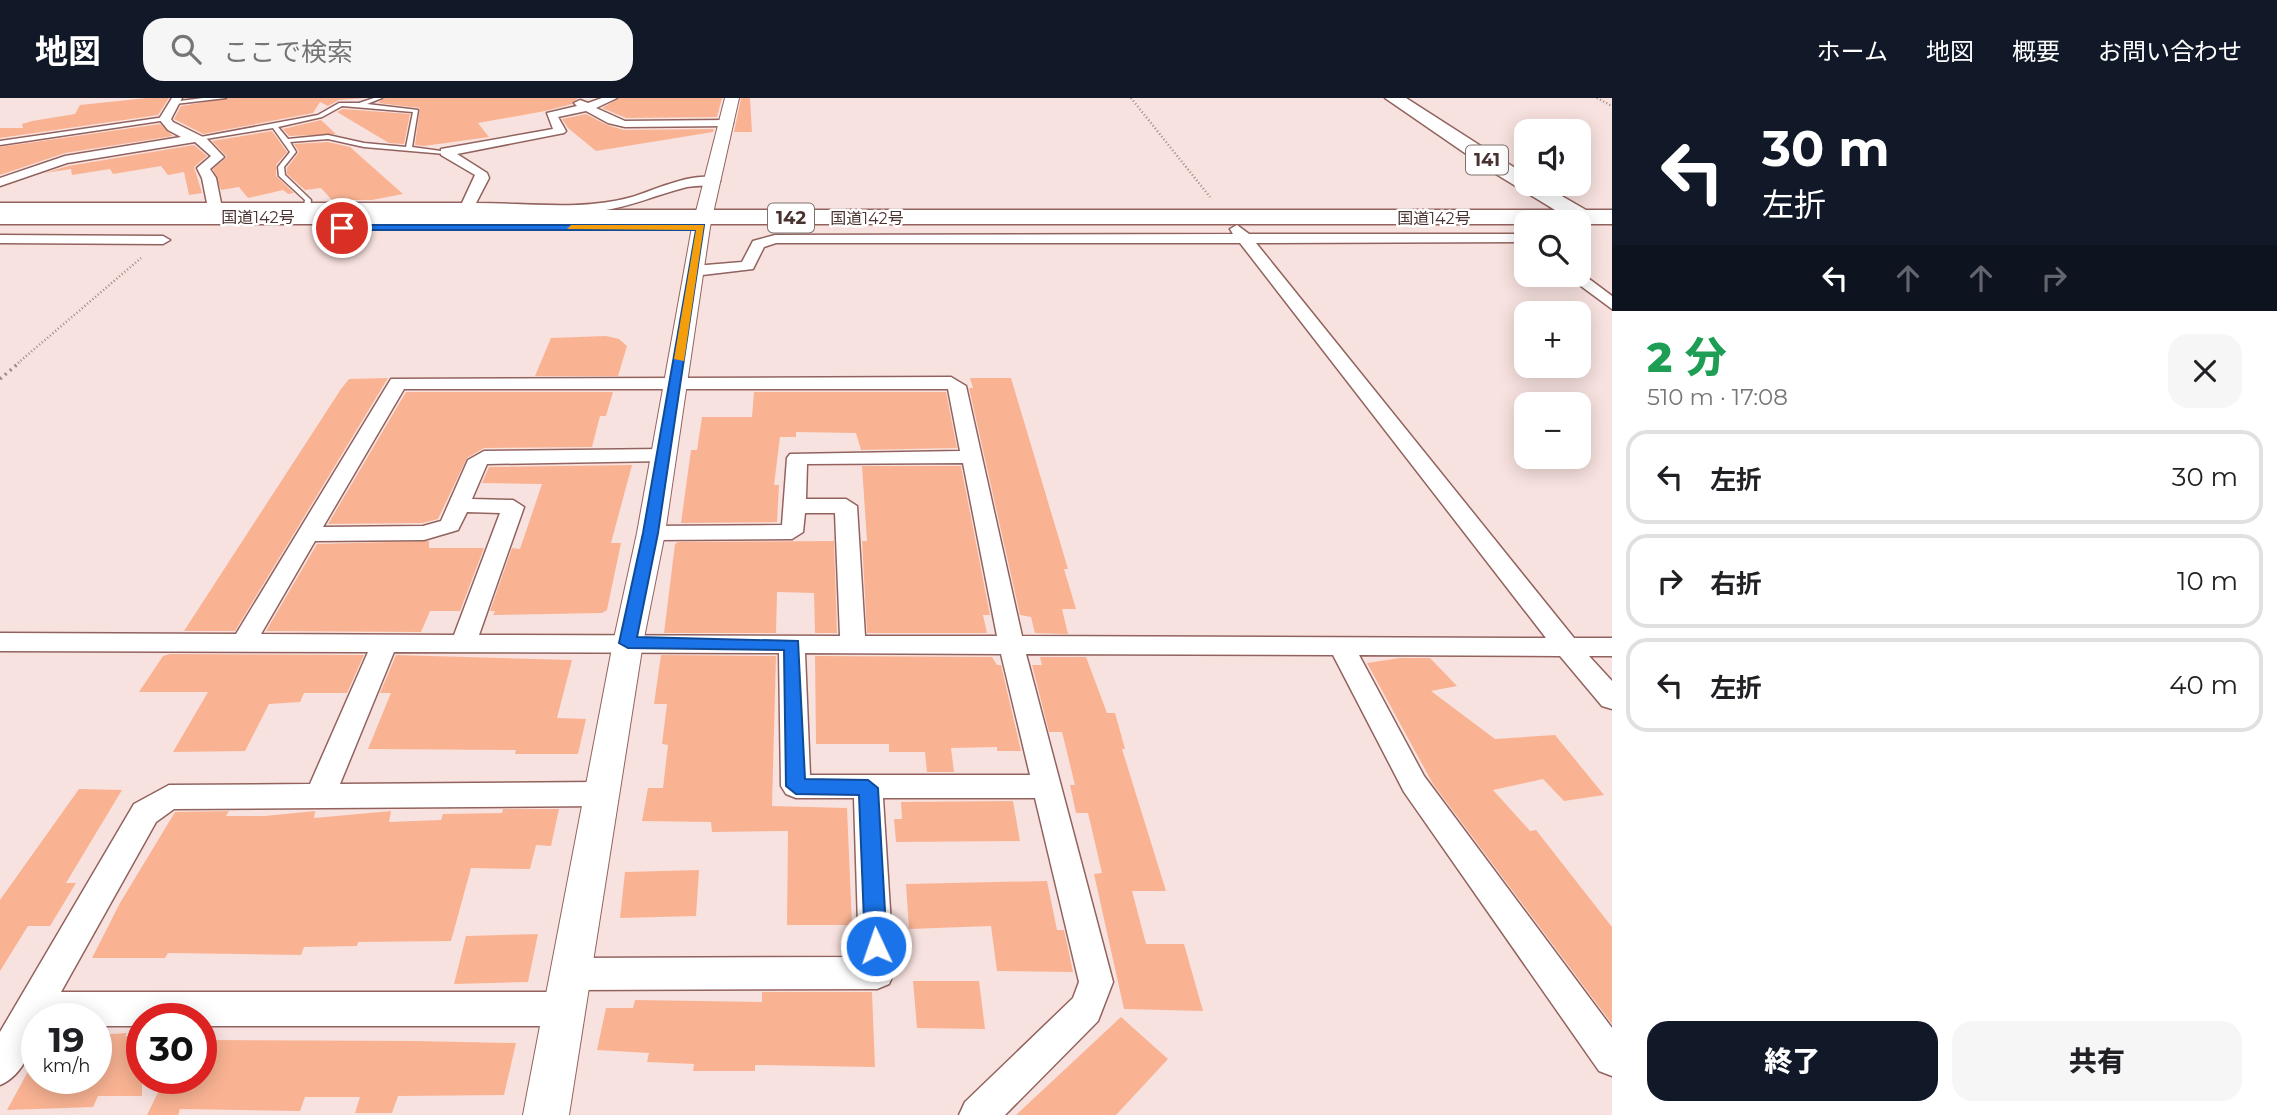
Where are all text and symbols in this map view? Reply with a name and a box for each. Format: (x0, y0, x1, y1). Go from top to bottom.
search box (143, 18, 633, 81)
icon: search (167, 30, 205, 68)
text: 地図 (35, 31, 101, 71)
text: ここで検索 (223, 36, 353, 68)
text: ホーム (1817, 37, 1888, 66)
text: 地図 (1926, 37, 1974, 66)
text: 概要 (2012, 37, 2060, 66)
text: お問い合わせ (2098, 37, 2242, 66)
map controls (1514, 119, 1591, 469)
button: sound (1514, 119, 1591, 196)
text: 30 m (1762, 119, 1890, 178)
icon: left (1647, 126, 1738, 217)
road number: 141 (1466, 146, 1508, 174)
text: 左折 (1762, 185, 1826, 224)
pin (312, 198, 372, 258)
road number: 142 (768, 204, 814, 232)
street label: 国道142号 (221, 208, 295, 227)
icon: arrive (323, 209, 361, 247)
street label: 国道142号 (830, 209, 904, 228)
street label: 国道142号 (1397, 209, 1471, 228)
button: search (1514, 210, 1591, 287)
icon: left (1816, 259, 1854, 297)
icon: ahead (1889, 259, 1927, 297)
icon: ahead (1962, 259, 2000, 297)
icon: right (2035, 259, 2073, 297)
button: + (1514, 301, 1591, 378)
text: 2 分 (1647, 331, 1726, 383)
button: close (2168, 334, 2242, 408)
text: 510 m · 17:08 (1647, 383, 1788, 411)
button: − (1514, 392, 1591, 469)
icon: left (1651, 458, 1689, 496)
text: 30 m (2172, 461, 2238, 493)
text: 左折 (1710, 464, 1762, 496)
icon: right (1651, 562, 1689, 600)
text: 10 m (2177, 565, 2238, 597)
text: 右折 (1710, 568, 1762, 600)
icon: left (1651, 666, 1689, 704)
text: 40 m (2169, 669, 2238, 701)
text: 左折 (1710, 672, 1762, 704)
position arrow (839, 909, 913, 983)
speed limit sign: 30 (126, 1003, 217, 1094)
text: 19 (48, 1018, 85, 1061)
button: 終了 (1647, 1021, 1938, 1101)
button: 共有 (1952, 1021, 2242, 1101)
text: km/h (42, 1055, 91, 1077)

